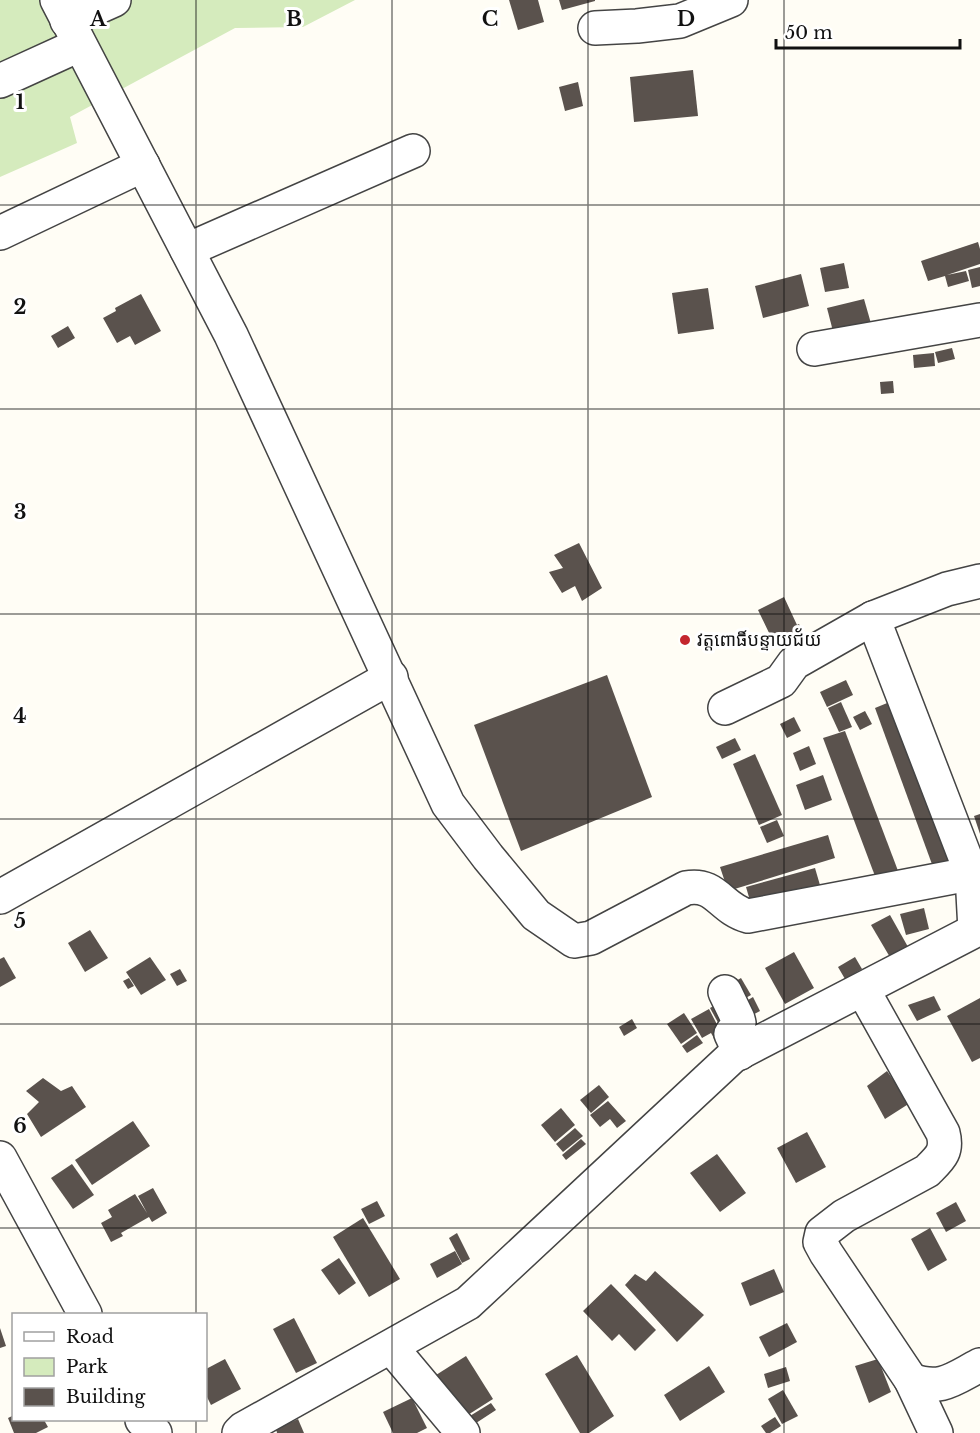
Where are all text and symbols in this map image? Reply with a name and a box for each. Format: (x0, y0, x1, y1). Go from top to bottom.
text: A (89, 7, 107, 31)
text: B (286, 7, 302, 31)
text: C (482, 7, 498, 31)
text: D (677, 7, 695, 31)
scale bar (776, 12, 960, 50)
text: 50 m (785, 22, 833, 44)
text: 1 (16, 90, 25, 114)
text: 2 (13, 295, 27, 319)
text: 3 (14, 500, 26, 524)
place label: វត្តពោធិ៍បន្ទាយជ័យ (697, 628, 821, 651)
marker: វត្តពោធិ៍បន្ទាយជ័យ (678, 633, 692, 647)
text: 4 (13, 704, 27, 728)
text: 5 (14, 909, 26, 933)
text: 6 (13, 1114, 27, 1138)
legend (12, 1313, 207, 1421)
text: Road (66, 1326, 114, 1348)
text: Park (66, 1356, 108, 1378)
text: Building (66, 1386, 145, 1408)

